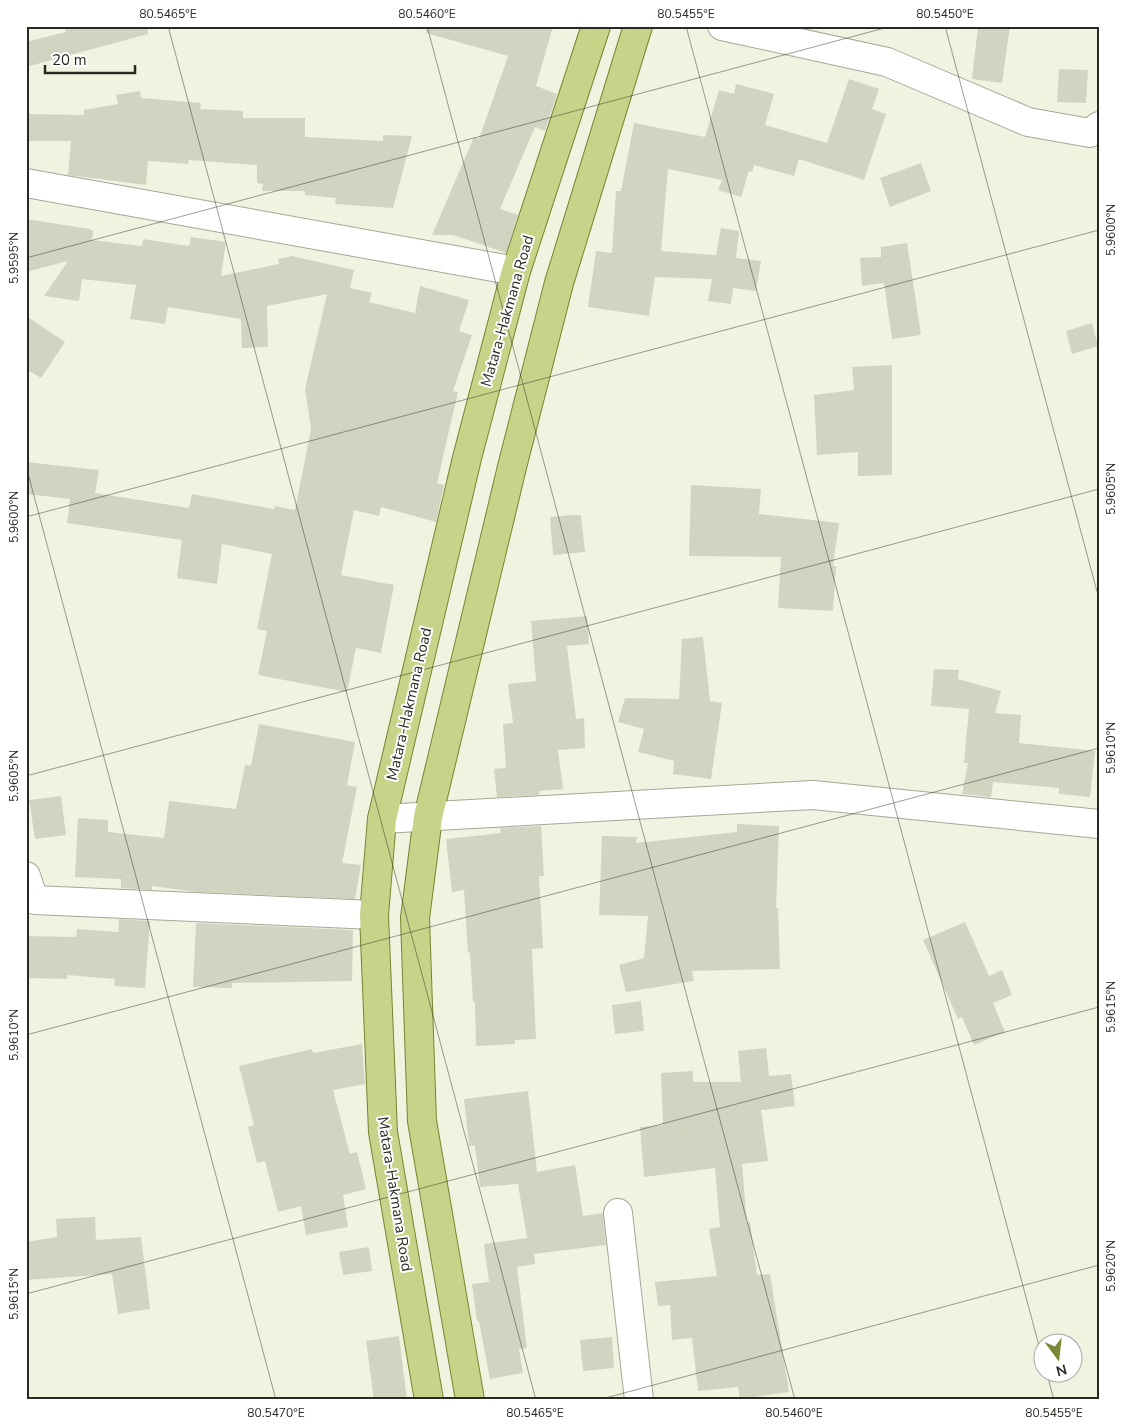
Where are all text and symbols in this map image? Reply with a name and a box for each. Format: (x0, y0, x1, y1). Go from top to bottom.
text: 80.5465°E (139, 6, 197, 22)
text: 80.5460°E (398, 6, 456, 22)
text: 80.5455°E (657, 6, 715, 22)
text: 80.5450°E (916, 6, 974, 22)
scale bar (45, 42, 135, 74)
text: 20 m (52, 50, 87, 70)
text: 5.9600°N (1103, 204, 1119, 256)
text: 5.9595°N (6, 232, 22, 284)
street label: Matara-Hakmana Road (476, 233, 538, 389)
text: 5.9605°N (1103, 463, 1119, 515)
text: 5.9600°N (6, 491, 22, 543)
street label: Matara-Hakmana Road (382, 626, 436, 782)
text: 5.9610°N (1103, 722, 1119, 774)
text: 5.9605°N (6, 750, 22, 802)
text: 5.9615°N (1103, 981, 1119, 1033)
text: 5.9610°N (6, 1009, 22, 1061)
street label: Matara-Hakmana Road (373, 1115, 417, 1273)
text: 5.9620°N (1103, 1240, 1119, 1292)
text: 5.9615°N (6, 1268, 22, 1320)
north arrow (1032, 1334, 1082, 1384)
text: N (1054, 1360, 1069, 1381)
text: 80.5470°E (247, 1405, 305, 1421)
text: 80.5465°E (506, 1405, 564, 1421)
text: 80.5460°E (765, 1405, 823, 1421)
text: 80.5455°E (1025, 1405, 1083, 1421)

